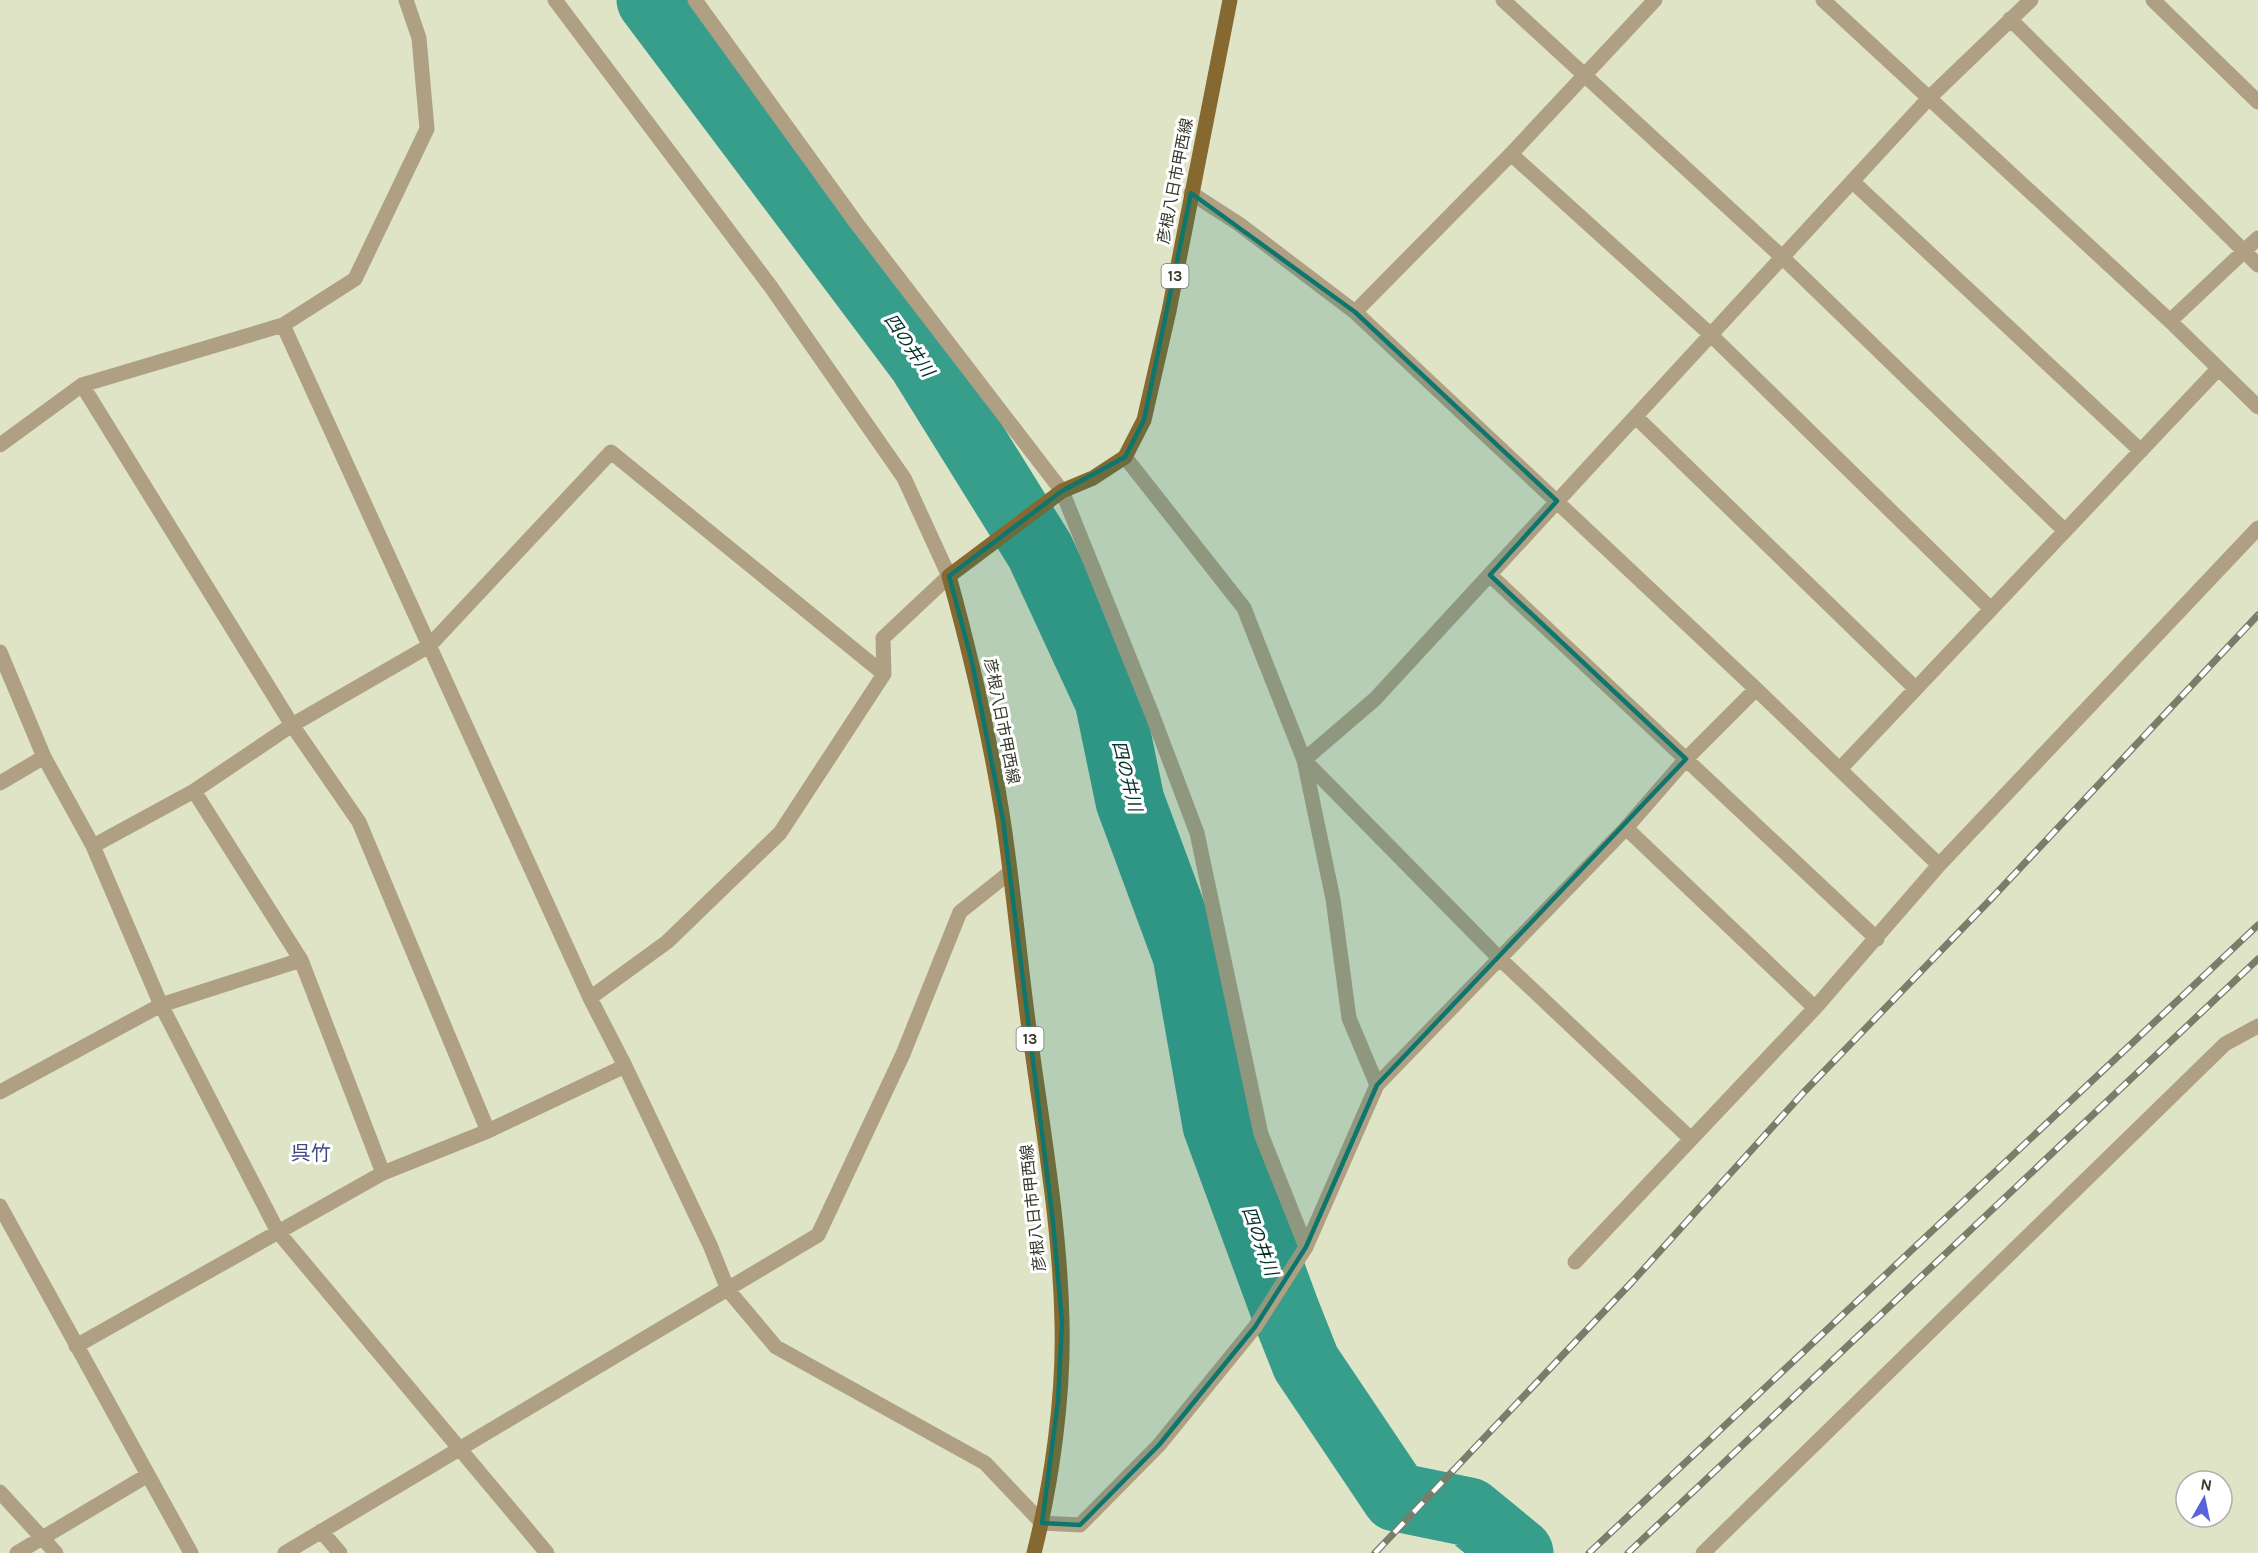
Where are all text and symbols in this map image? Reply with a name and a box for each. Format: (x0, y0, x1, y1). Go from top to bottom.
street label: 彦根八日市甲西線 (1153, 116, 1197, 246)
road number: 13 (1162, 264, 1188, 288)
water label: 四の井川 (879, 309, 940, 382)
street label: 彦根八日市甲西線 (980, 656, 1024, 786)
water label: 四の井川 (1108, 738, 1147, 816)
road number: 13 (1016, 1027, 1044, 1051)
district label: 呉竹 (291, 1142, 331, 1165)
street label: 彦根八日市甲西線 (1017, 1143, 1049, 1273)
water label: 四の井川 (1237, 1203, 1283, 1280)
north arrow (2174, 1469, 2234, 1529)
text: N (2199, 1474, 2213, 1495)

